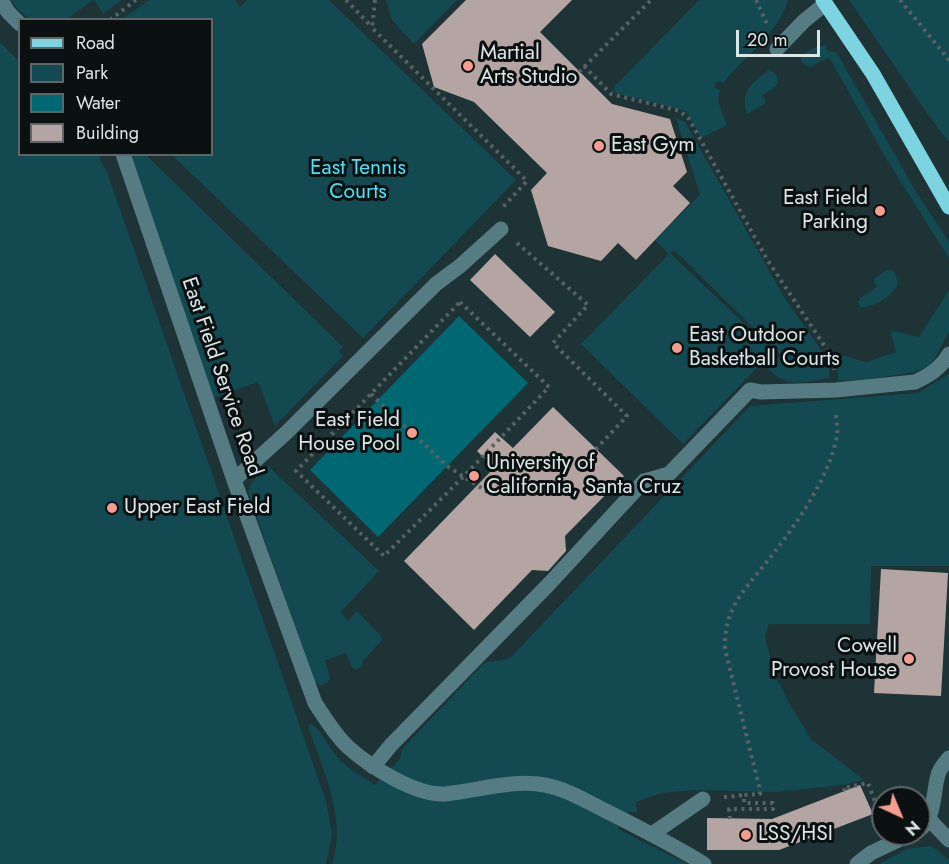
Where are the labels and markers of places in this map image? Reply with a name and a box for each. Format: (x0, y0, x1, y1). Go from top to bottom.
place label: Martial Arts Studio (480, 41, 577, 91)
marker: Martial Arts Studio (461, 59, 475, 73)
place label: East Gym (611, 133, 695, 159)
marker: East Gym (592, 139, 606, 153)
place label: East Field Parking (783, 186, 868, 236)
marker: East Field Parking (873, 204, 887, 218)
place label: East Outdoor Basketball Courts (689, 323, 840, 373)
marker: East Outdoor Basketball Courts (670, 341, 684, 355)
place label: East Field House Pool (298, 408, 400, 458)
marker: East Field House Pool (405, 426, 419, 440)
place label: University of California, Santa Cruz (486, 451, 681, 501)
marker: University of California, Santa Cruz (467, 469, 481, 483)
place label: Upper East Field (124, 495, 270, 521)
marker: Upper East Field (105, 501, 119, 515)
place label: Cowell Provost House (771, 634, 897, 684)
marker: Cowell Provost House (902, 652, 916, 666)
place label: LSS/HSI (758, 822, 833, 848)
marker: LSS/HSI (739, 828, 753, 842)

